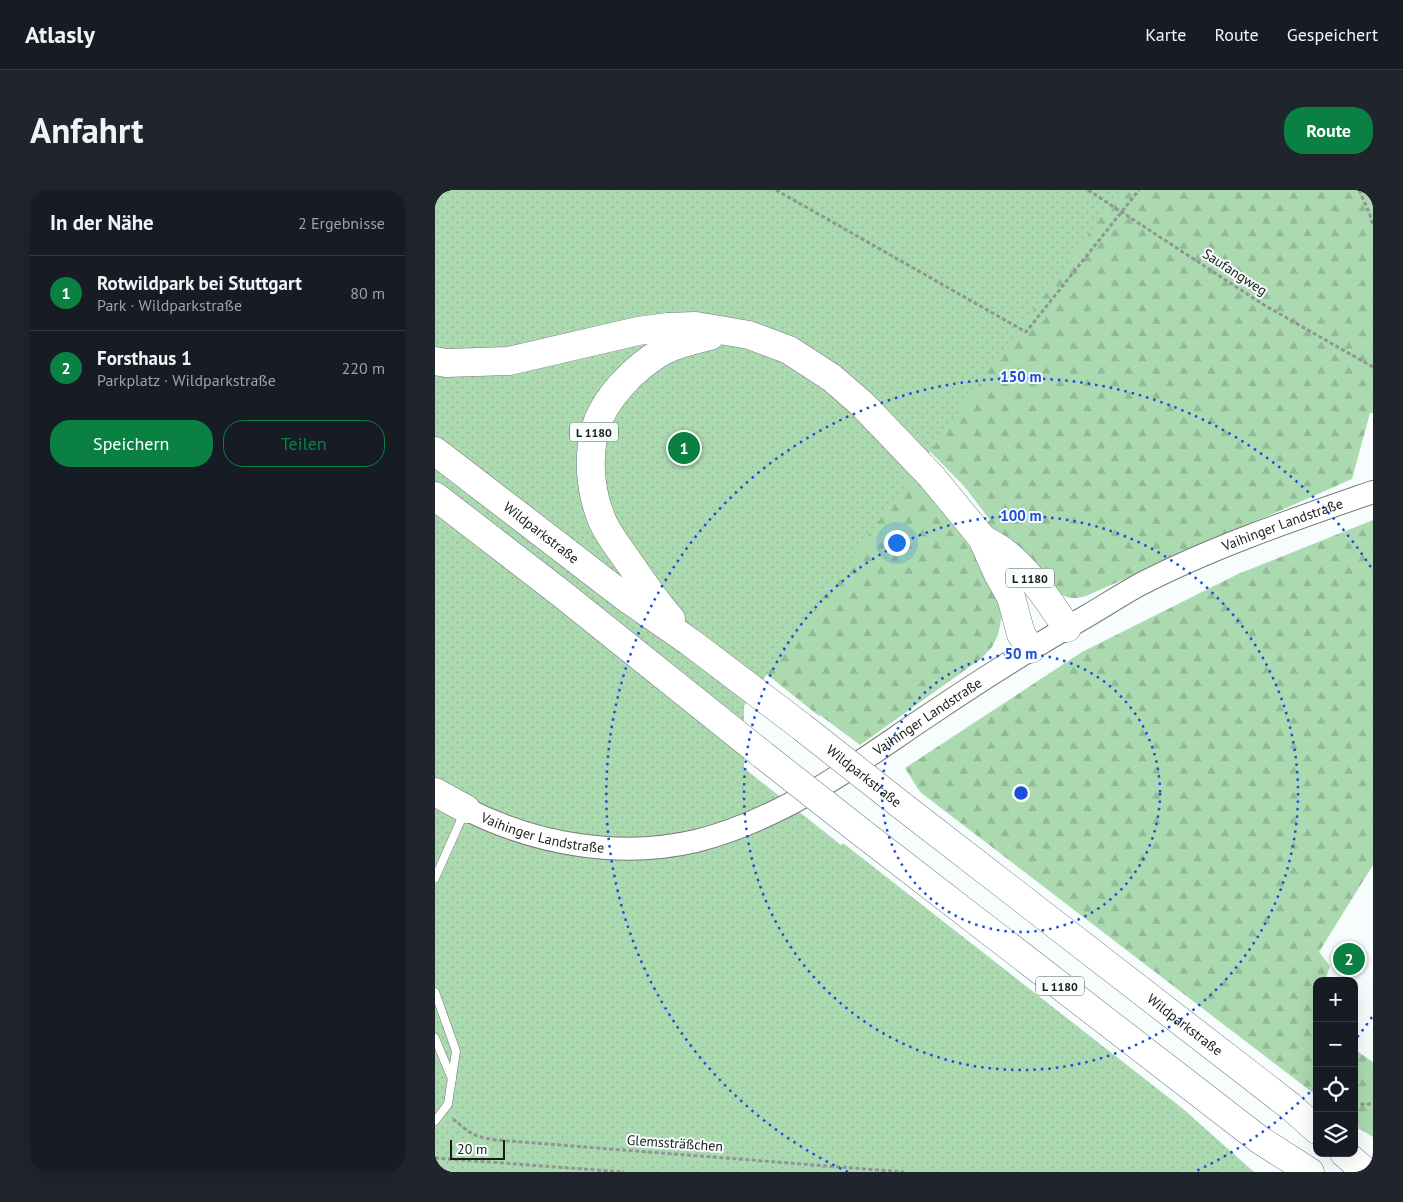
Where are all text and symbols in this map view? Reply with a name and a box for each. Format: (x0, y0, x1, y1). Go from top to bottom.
text: Atlasly (25, 19, 95, 50)
text: Karte (1145, 23, 1186, 46)
text: Route (1214, 23, 1259, 46)
text: Gespeichert (1287, 23, 1378, 46)
text: Anfahrt (30, 107, 143, 153)
button: Route (1284, 107, 1373, 154)
text: In der Nähe (50, 209, 154, 236)
text: 2 Ergebnisse (298, 213, 385, 233)
street label: Saufangweg (1199, 245, 1271, 299)
text: Rotwildpark bei Stuttgart (97, 271, 302, 295)
text: 1 (61, 283, 71, 303)
text: 80 m (350, 283, 385, 303)
text: Park · Wildparkstraße (97, 295, 242, 315)
text: Forsthaus 1 (97, 346, 192, 370)
text: 2 (61, 358, 71, 378)
text: 220 m (342, 358, 385, 378)
text: 150 m (1000, 367, 1042, 386)
text: Parkplatz · Wildparkstraße (97, 370, 276, 390)
button: Speichern (50, 420, 213, 467)
button: Teilen (223, 420, 385, 467)
road number: L 1180 (570, 422, 618, 442)
pin: 1 (668, 429, 700, 467)
street label: Vaihinger Landstraße (1218, 494, 1345, 555)
street label: Wildparkstraße (500, 498, 583, 567)
text: 100 m (1000, 506, 1042, 525)
your location (884, 530, 910, 556)
road number: L 1180 (1006, 568, 1054, 588)
text: 50 m (1005, 644, 1037, 663)
street label: Vaihinger Landstraße (869, 674, 985, 760)
street label: Wildparkstraße (823, 741, 905, 811)
centre of rings (1012, 784, 1030, 802)
street label: Vaihinger Landstraße (477, 808, 605, 857)
pin: 2 (1333, 940, 1365, 978)
road number: L 1180 (1036, 976, 1084, 996)
map controls (1313, 977, 1358, 1157)
button: + (1313, 977, 1358, 1022)
street label: Wildparkstraße (1144, 990, 1226, 1060)
button: − (1313, 1022, 1358, 1067)
button: locate (1313, 1067, 1358, 1112)
button: layers (1313, 1112, 1358, 1157)
street label: Glemssträßchen (626, 1131, 724, 1155)
scale bar (450, 1137, 505, 1160)
text: 20 m (457, 1140, 487, 1158)

